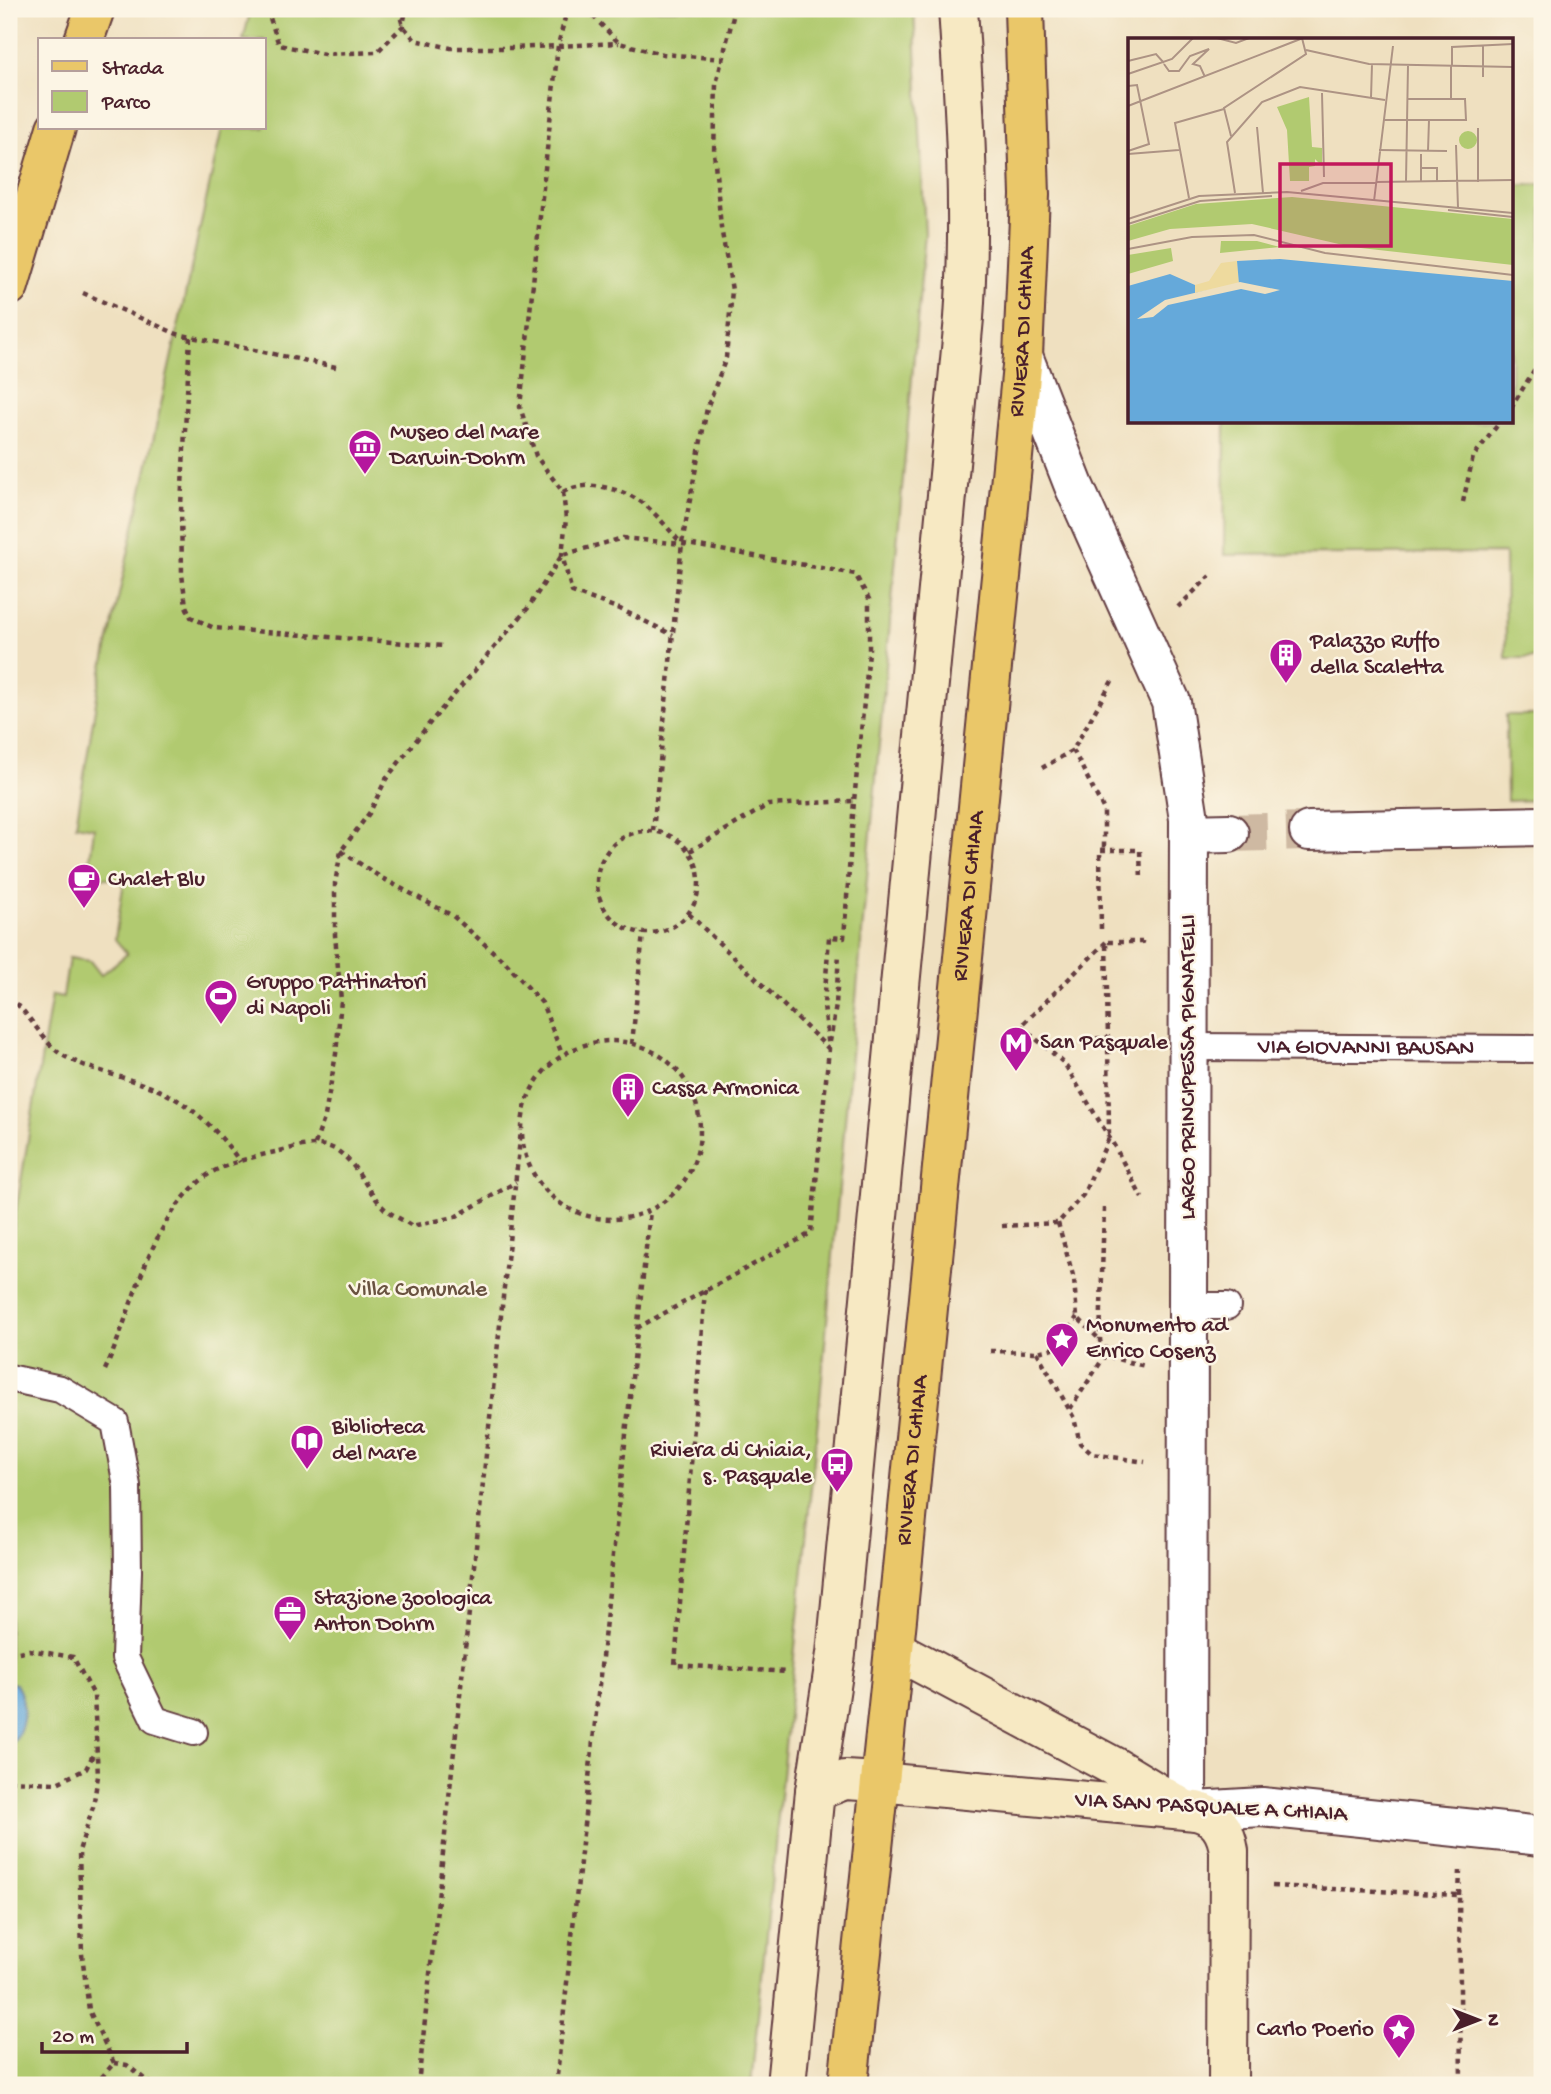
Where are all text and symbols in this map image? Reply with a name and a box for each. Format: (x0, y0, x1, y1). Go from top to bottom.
legend (38, 38, 266, 130)
inset map (1128, 38, 1512, 424)
text: Strada (102, 58, 165, 83)
text: Parco (101, 92, 151, 117)
street label: RIVIERA DI CHIAIA (1003, 244, 1041, 418)
place label: Museo del Mare Darwin-Dohrn (388, 420, 540, 473)
museum icon: Museo del Mare Darwin-Dohrn (346, 427, 384, 476)
place label: Palazzo Ruffo della Scaletta (1309, 629, 1445, 682)
building icon: Palazzo Ruffo della Scaletta (1267, 636, 1305, 685)
street label: RIVIERA DI CHIAIA (947, 808, 991, 983)
cafe icon: Chalet Blu (65, 861, 103, 910)
place label: Chalet Blu (108, 867, 205, 894)
street label: LARGO PRINCIPESSA PIGNATELLI (1176, 914, 1203, 1220)
place label: Gruppo Pattinatori di Napoli (246, 970, 427, 1023)
sports icon: Gruppo Pattinatori di Napoli (202, 977, 240, 1026)
metro station icon: San Pasquale (997, 1024, 1035, 1073)
place label: San Pasquale (1040, 1030, 1169, 1057)
street label: VIA GIOVANNI BAUSAN (1257, 1034, 1474, 1062)
building icon: Cassa Armonica (609, 1070, 647, 1119)
place label: Cassa Armonica (652, 1076, 800, 1103)
park label: Villa Comunale (348, 1277, 488, 1304)
place label: Monumento ad Enrico Cosenz (1086, 1313, 1229, 1366)
place icon: Monumento ad Enrico Cosenz (1043, 1320, 1081, 1369)
street label: RIVIERA DI CHIAIA (891, 1372, 935, 1547)
place label: Biblioteca del Mare (331, 1415, 426, 1468)
library icon: Biblioteca del Mare (288, 1422, 326, 1471)
place label: Riviera di Chiaia, s. Pasquale (650, 1438, 813, 1491)
bus stop icon: Riviera di Chiaia, s. Pasquale (818, 1445, 856, 1494)
place label: Stazione zoologica Anton Dohrn (314, 1586, 493, 1639)
office icon: Stazione zoologica Anton Dohrn (271, 1593, 309, 1642)
street label: VIA SAN PASQUALE A CHIAIA (1073, 1787, 1349, 1829)
north arrow (1442, 1986, 1512, 2056)
scale bar (42, 2010, 187, 2054)
place icon: Carlo Poerio (1380, 2011, 1418, 2060)
text: N (1480, 2014, 1503, 2026)
place label: Carlo Poerio (1257, 2017, 1374, 2044)
text: 20 m (52, 2026, 94, 2051)

